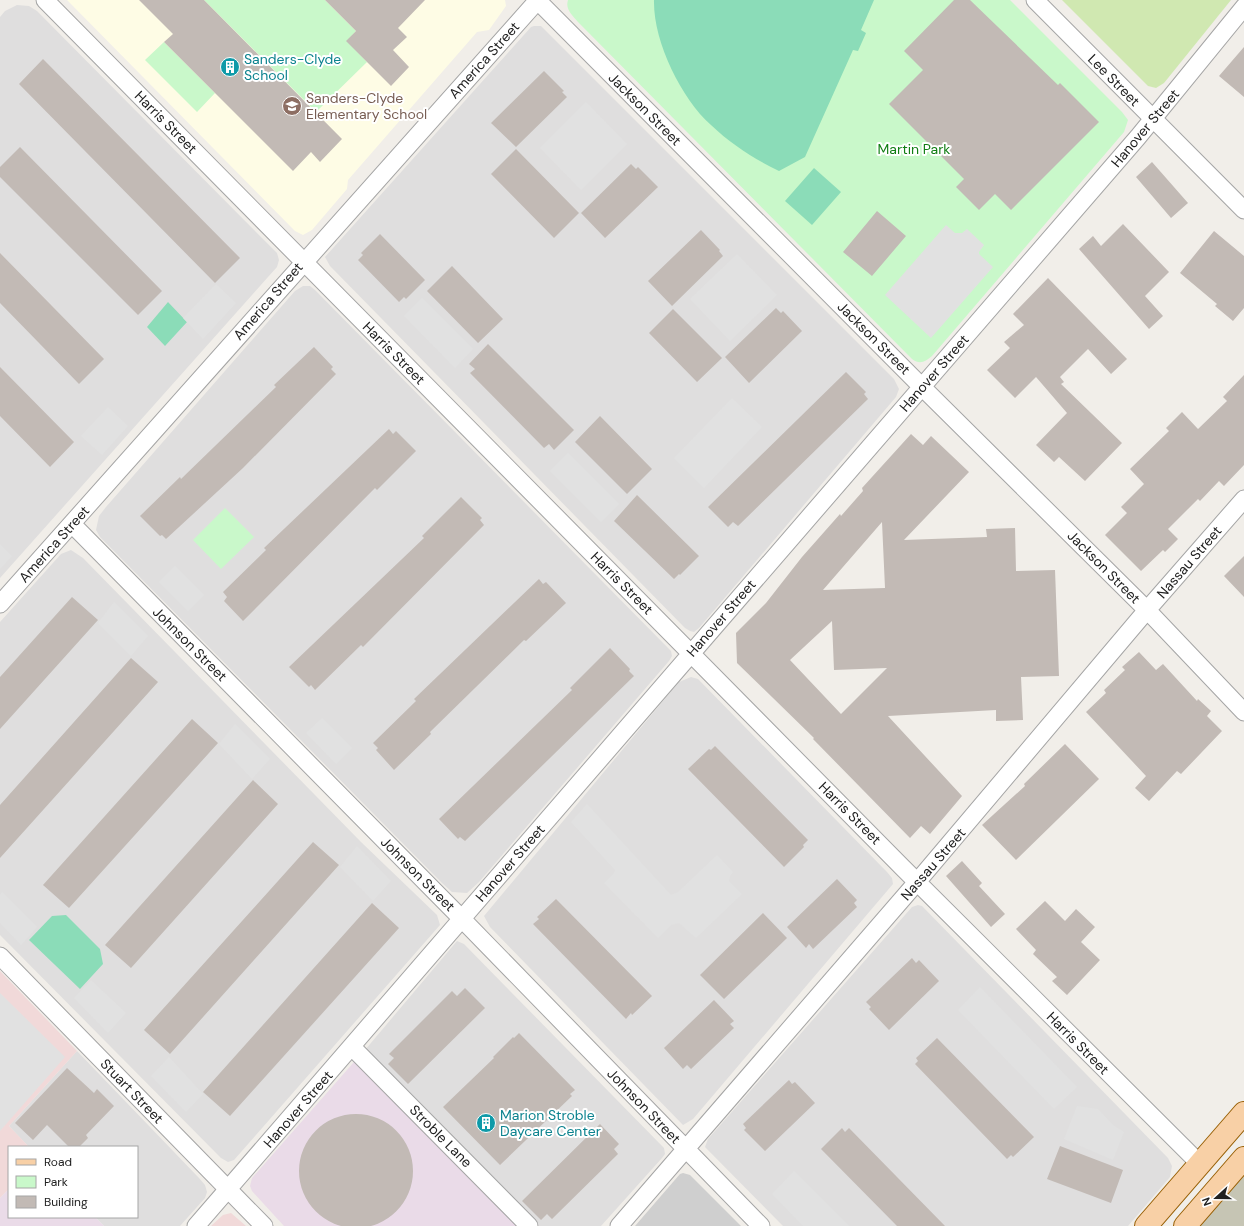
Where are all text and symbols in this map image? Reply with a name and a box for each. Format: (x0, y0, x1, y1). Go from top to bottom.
street label: America Street (445, 18, 523, 102)
place label: Sanders-Clyde School (244, 50, 341, 84)
street label: Lee Street (1084, 50, 1144, 110)
building icon: Sanders-Clyde School (219, 56, 241, 78)
street label: Jackson Street (605, 69, 685, 149)
street label: Hanover Street (1107, 85, 1183, 171)
street label: Harris Street (131, 87, 201, 157)
place label: Sanders-Clyde Elementary School (306, 89, 427, 123)
school or university icon: Sanders-Clyde Elementary School (281, 95, 303, 117)
park label: Martin Park (878, 140, 950, 158)
street label: America Street (229, 258, 307, 344)
street label: Jackson Street (834, 298, 914, 378)
street label: Harris Street (359, 318, 429, 388)
street label: Hanover Street (895, 331, 973, 415)
street label: America Street (15, 502, 93, 586)
street label: Nassau Street (1153, 522, 1225, 602)
street label: Jackson Street (1064, 527, 1144, 607)
street label: Harris Street (587, 548, 657, 618)
street label: Hanover Street (682, 576, 760, 660)
street label: Johnson Street (149, 603, 231, 685)
street label: Harris Street (815, 778, 885, 848)
street label: Hanover Street (471, 821, 549, 905)
street label: Nassau Street (897, 824, 969, 904)
street label: Johnson Street (377, 833, 459, 915)
street label: Harris Street (1043, 1008, 1113, 1078)
street label: Stuart Street (97, 1055, 167, 1127)
street label: Johnson Street (603, 1064, 685, 1148)
street label: Hanover Street (259, 1067, 337, 1151)
street label: Stroble Lane (406, 1101, 476, 1171)
place label: Marion Stroble Daycare Center (500, 1106, 601, 1140)
building icon: Marion Stroble Daycare Center (475, 1112, 497, 1134)
legend (8, 1146, 138, 1218)
text: Road (44, 1154, 72, 1170)
text: Park (44, 1174, 68, 1190)
north arrow (1196, 1178, 1236, 1218)
text: Building (44, 1194, 88, 1210)
text: N (1199, 1195, 1215, 1208)

